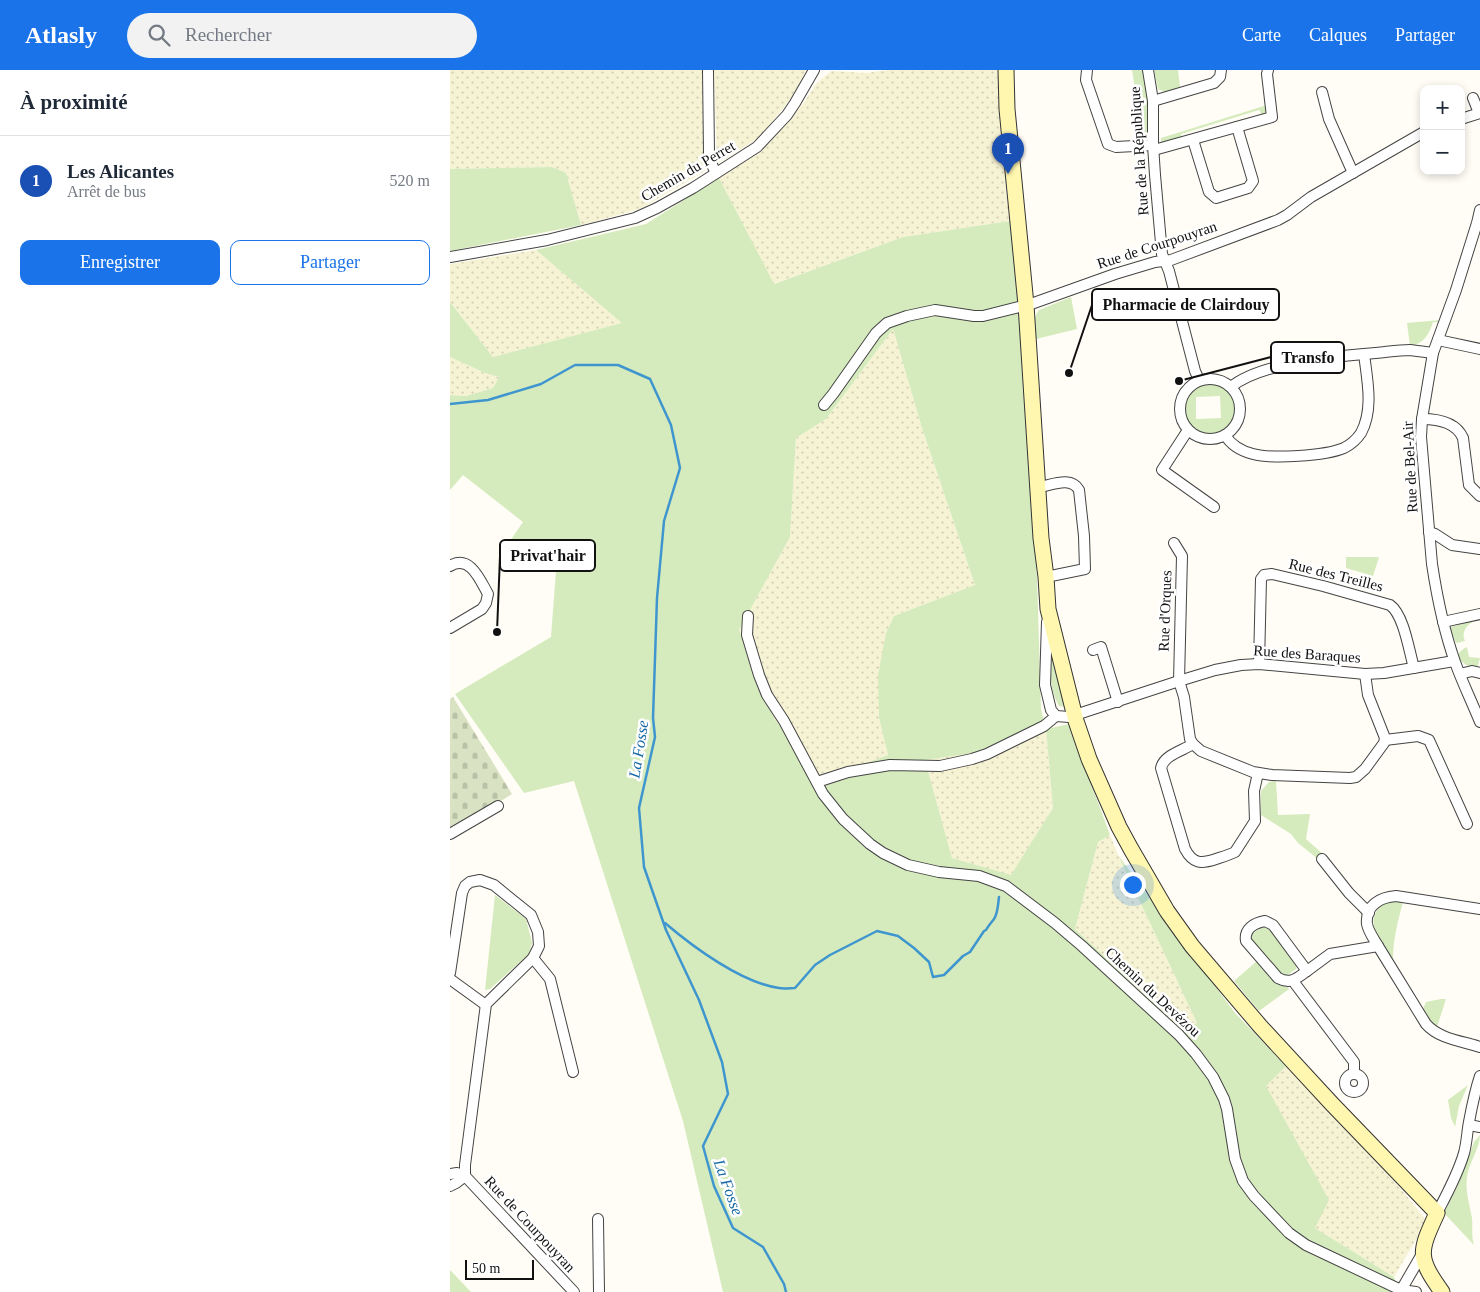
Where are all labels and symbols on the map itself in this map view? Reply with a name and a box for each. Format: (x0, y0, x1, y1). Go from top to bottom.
street label: Rue de la République (1126, 85, 1151, 216)
pin: 1 (992, 133, 1024, 174)
street label: Chemin du Perret (638, 137, 739, 204)
street label: Rue de Courpouyran (1095, 218, 1219, 272)
callout: Pharmacie de Clairdouy (1092, 289, 1279, 320)
text: Pharmacie de Clairdouy (1102, 296, 1270, 314)
callout: Transfo (1271, 342, 1344, 373)
text: Transfo (1281, 349, 1335, 366)
street label: Rue de Bel-Air (1400, 421, 1420, 513)
callout: Privat'hair (500, 540, 595, 571)
text: Privat'hair (510, 547, 586, 564)
street label: Rue des Treilles (1287, 556, 1385, 594)
street label: Rue d'Orques (1156, 570, 1174, 652)
street label: Rue des Baraques (1253, 642, 1361, 666)
water label: La Fosse (625, 719, 651, 780)
your location (1120, 872, 1146, 898)
street label: Chemin du Devézou (1102, 944, 1204, 1040)
water label: La Fosse (710, 1156, 746, 1217)
street label: Rue de Courpouyran (482, 1173, 579, 1276)
scale bar (465, 1257, 534, 1280)

